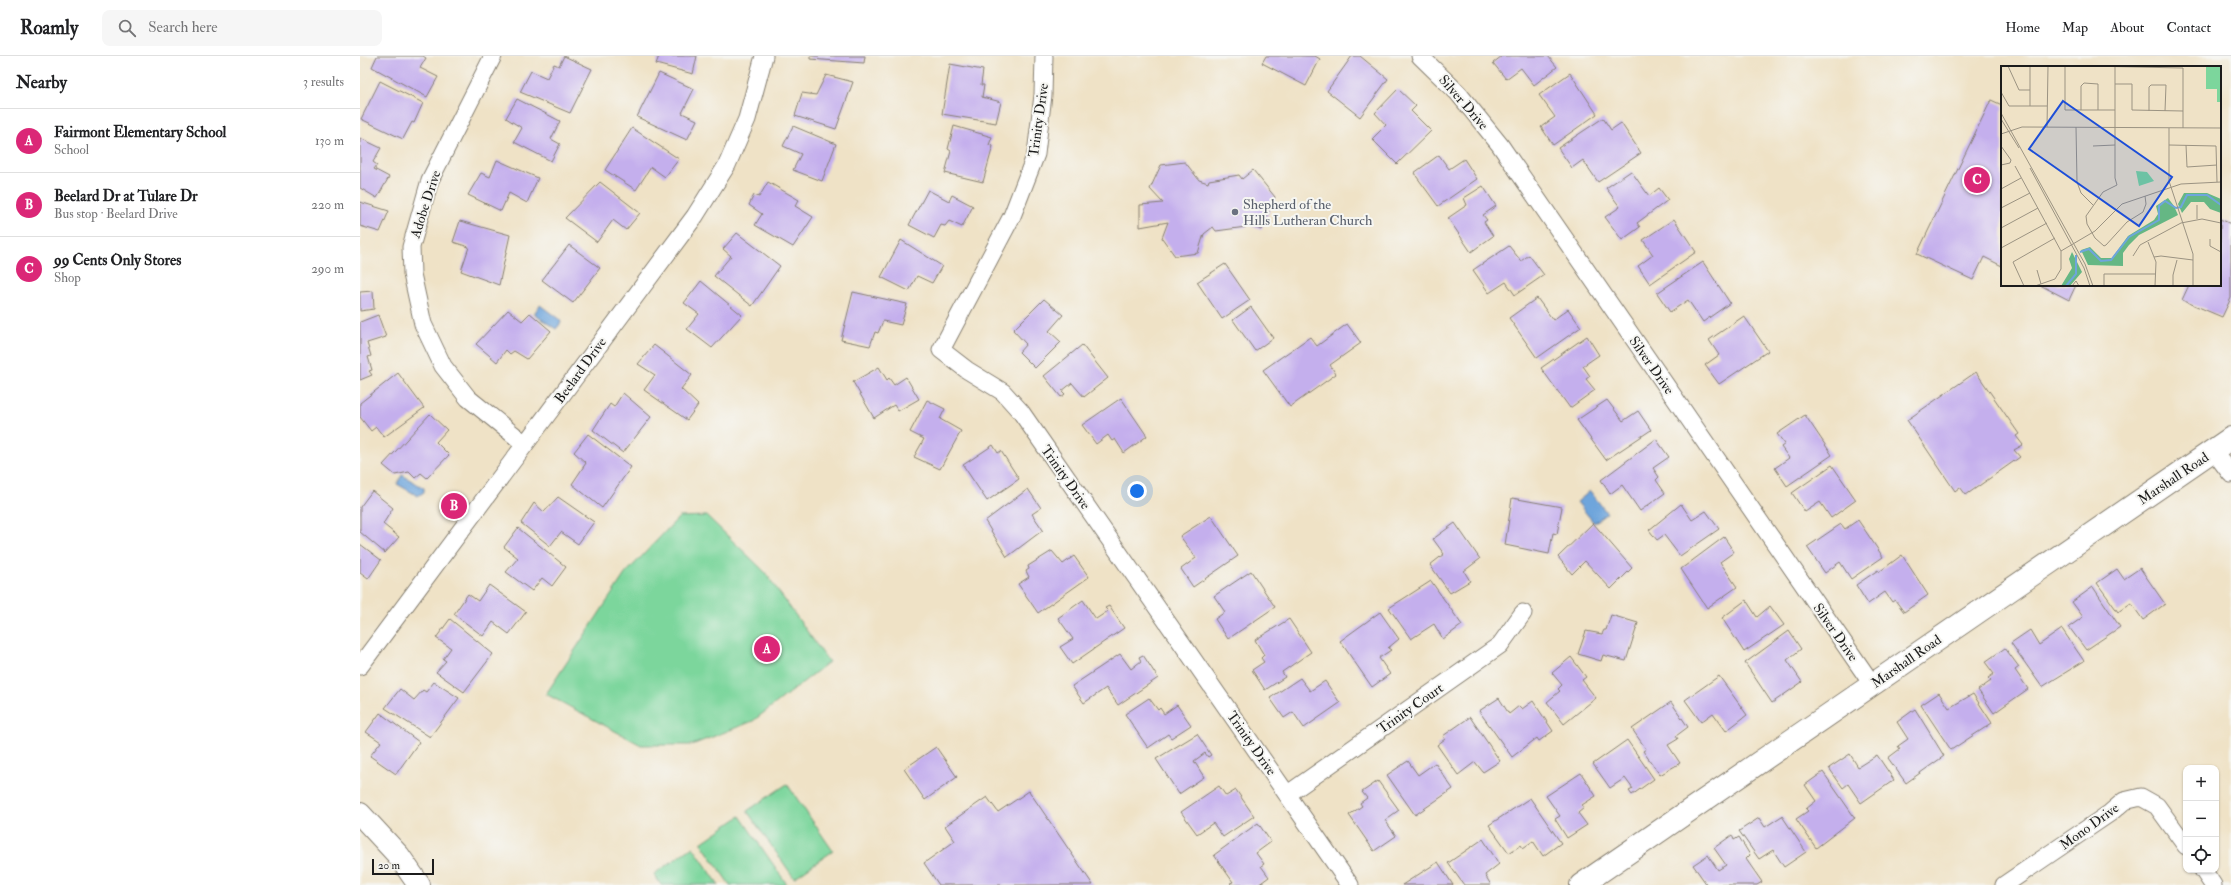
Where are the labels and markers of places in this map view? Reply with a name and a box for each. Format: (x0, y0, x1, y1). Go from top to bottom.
pin: C (1964, 165, 1990, 195)
place label: Shepherd of the Hills Lutheran Church (1243, 196, 1373, 229)
marker: Shepherd of the Hills Lutheran Church (1230, 207, 1240, 217)
pin: B (441, 491, 467, 521)
pin: A (754, 634, 780, 664)

